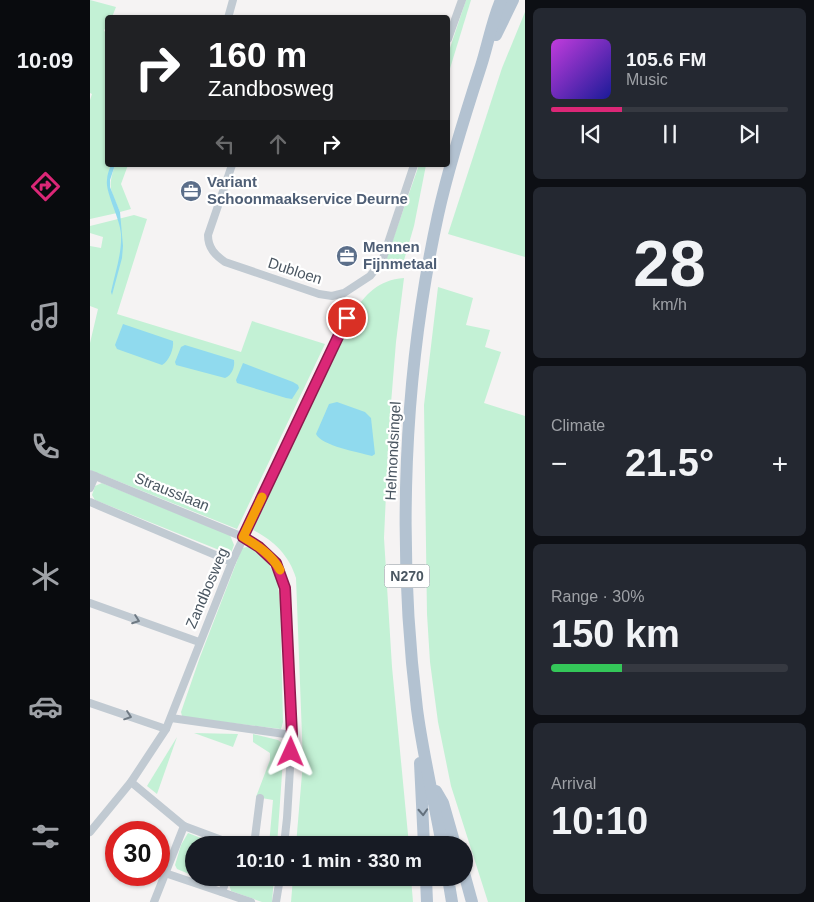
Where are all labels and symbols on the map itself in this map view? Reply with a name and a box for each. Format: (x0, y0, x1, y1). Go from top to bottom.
place label: Variant Schoonmaakservice Deurne (207, 173, 408, 207)
office icon: Variant Schoonmaakservice Deurne (179, 179, 203, 203)
place label: Mennen Fijnmetaal (363, 238, 437, 272)
office icon: Mennen Fijnmetaal (335, 244, 359, 268)
street label: Dubloen (266, 254, 324, 287)
pin (326, 297, 368, 339)
street label: Helmondsingel (381, 401, 404, 501)
street label: Strausslaan (132, 469, 212, 514)
street label: Zandbosweg (182, 545, 231, 631)
road number: N270 (384, 564, 430, 588)
one-way arrow (131, 614, 140, 624)
one-way arrow (123, 710, 131, 720)
position arrow (264, 725, 316, 777)
one-way arrow (417, 808, 428, 816)
speed limit sign: 30 (105, 821, 170, 886)

